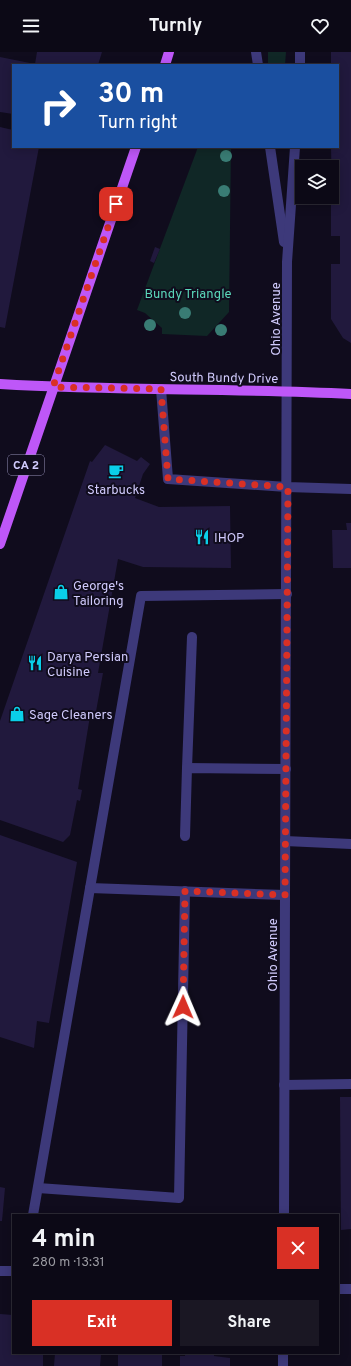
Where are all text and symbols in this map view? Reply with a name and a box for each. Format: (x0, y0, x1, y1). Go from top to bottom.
icon: menu (20, 15, 42, 37)
text: Turnly (149, 15, 202, 38)
icon: heart (309, 15, 331, 37)
text: 30 m (98, 77, 164, 113)
icon: right (32, 80, 84, 132)
text: Turn right (98, 112, 178, 135)
map controls (295, 160, 339, 204)
button: layers (295, 160, 339, 204)
pin (99, 187, 133, 221)
icon: arrive (105, 193, 127, 215)
street label: Ohio Avenue (269, 282, 285, 356)
park label: Bundy Triangle (144, 287, 232, 303)
street label: South Bundy Drive (170, 370, 278, 388)
road number: CA 2 (8, 455, 44, 475)
cafe icon: Starbucks (107, 462, 125, 480)
place label: Starbucks (87, 483, 145, 499)
restaurant icon: IHOP (193, 528, 211, 546)
place label: IHOP (214, 531, 244, 547)
place label: George's Tailoring (73, 579, 124, 610)
shop icon: George's Tailoring (52, 583, 70, 601)
place label: Darya Persian Cuisine (47, 650, 128, 681)
restaurant icon: Darya Persian Cuisine (26, 654, 44, 672)
shop icon: Sage Cleaners (8, 705, 26, 723)
place label: Sage Cleaners (29, 708, 113, 724)
street label: Ohio Avenue (266, 918, 282, 992)
position arrow (162, 986, 204, 1028)
text: 4 min (32, 1225, 95, 1255)
button: close (277, 1227, 319, 1269)
text: 280 m · 13:31 (32, 1255, 105, 1271)
button: Exit (32, 1300, 172, 1346)
button: Share (180, 1300, 319, 1346)

